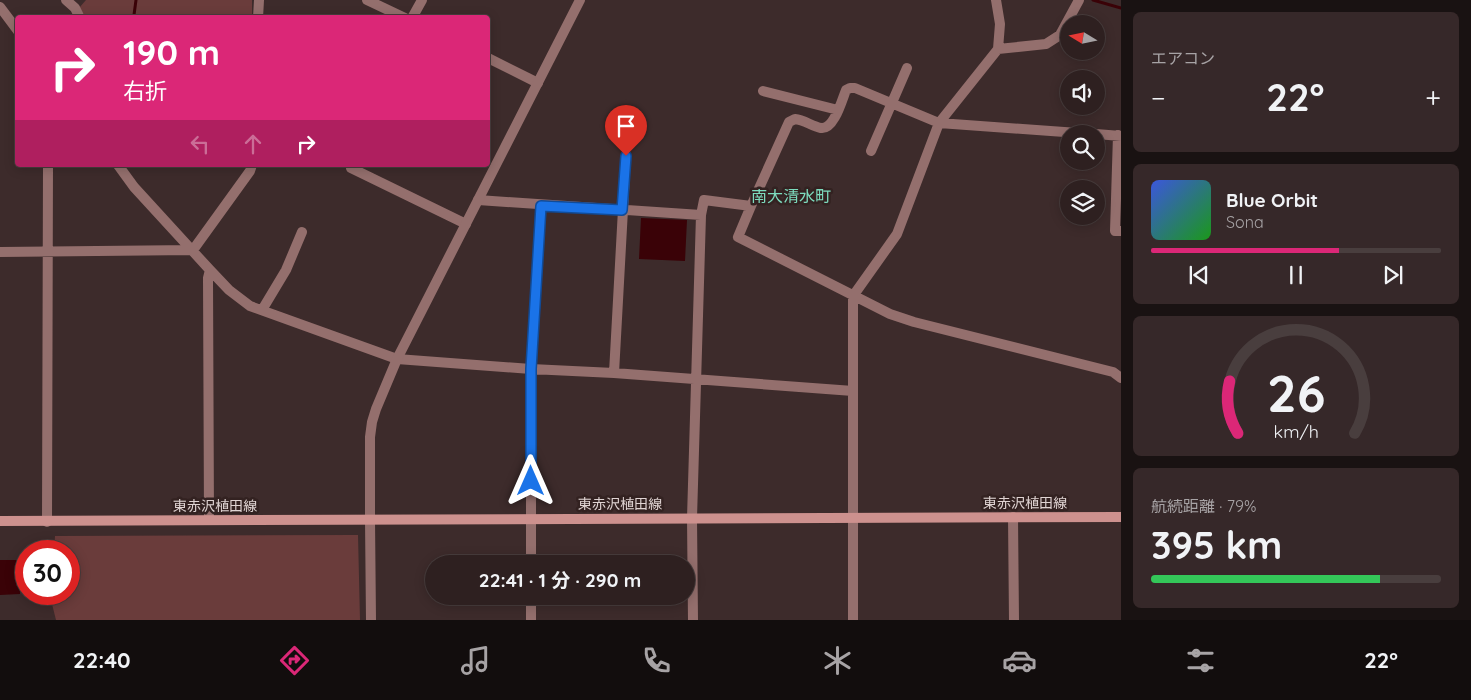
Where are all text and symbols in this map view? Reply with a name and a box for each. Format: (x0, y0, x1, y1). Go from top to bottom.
north arrow (1060, 15, 1105, 60)
map controls (1060, 15, 1105, 225)
text: 190 m (123, 30, 220, 74)
icon: right (40, 35, 105, 100)
text: エアコン (1151, 48, 1215, 68)
button: sound (1060, 70, 1105, 115)
text: 22° (1266, 73, 1324, 121)
text: 右折 (123, 77, 167, 105)
text: − (1151, 80, 1166, 115)
text: + (1425, 80, 1441, 115)
pin (605, 105, 647, 156)
icon: arrive (612, 112, 640, 140)
button: search (1060, 125, 1105, 170)
icon: left (186, 130, 214, 158)
icon: ahead (239, 130, 267, 158)
icon: right (292, 130, 320, 158)
button: layers (1060, 180, 1105, 225)
district label: 南大清水町 (751, 186, 831, 206)
text: Blue Orbit (1226, 188, 1318, 212)
text: Sona (1226, 212, 1264, 232)
icon: previous (1185, 261, 1213, 289)
icon: pause (1282, 261, 1310, 289)
icon: next (1379, 261, 1407, 289)
text: 26 (1267, 360, 1325, 425)
text: km/h (1273, 420, 1319, 442)
position arrow (504, 454, 556, 506)
street label: 東赤沢植田線 (983, 494, 1067, 512)
street label: 東赤沢植田線 (578, 495, 662, 513)
text: 航続距離 · 79% (1151, 496, 1256, 516)
street label: 東赤沢植田線 (173, 497, 257, 515)
text: 395 km (1151, 521, 1282, 569)
speed limit sign: 30 (15, 540, 80, 605)
text: 22:41 · 1 分 · 290 m (479, 568, 641, 592)
icon: directions (277, 643, 312, 678)
icon: music (458, 643, 493, 678)
icon: phone (639, 643, 674, 678)
icon: climate (820, 643, 855, 678)
icon: car (1002, 643, 1037, 678)
icon: filters (1183, 643, 1218, 678)
text: 22:40 (73, 646, 131, 674)
text: 22° (1364, 646, 1398, 674)

